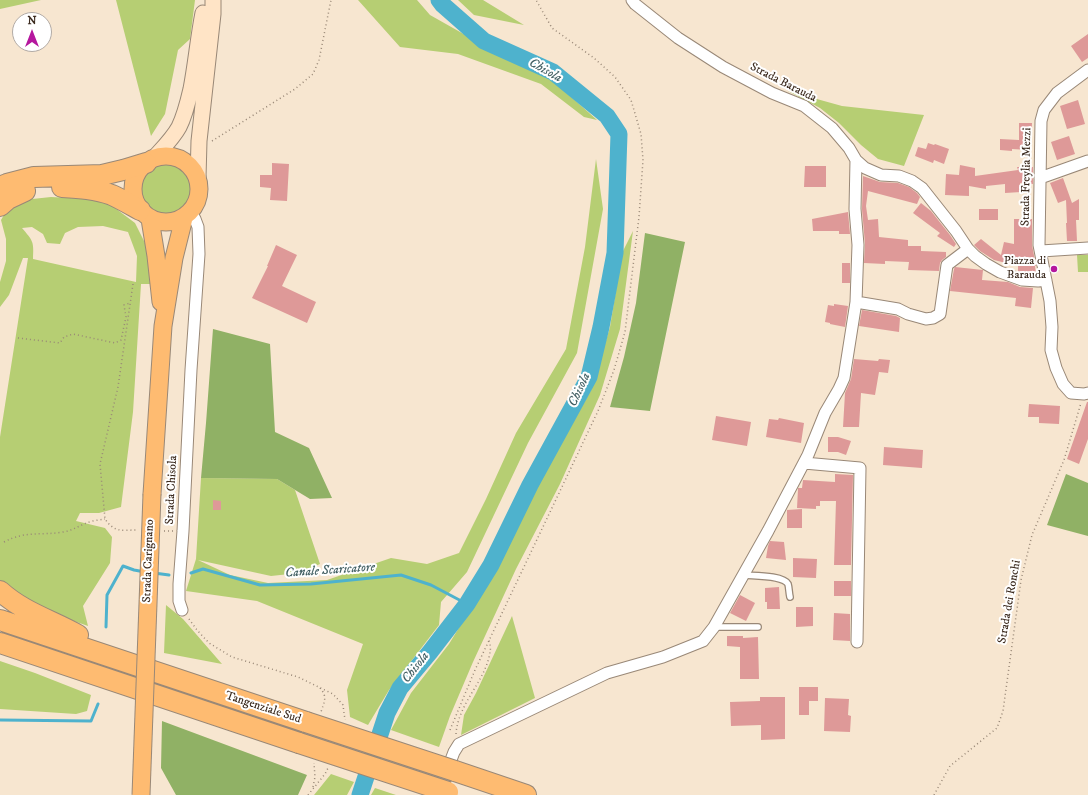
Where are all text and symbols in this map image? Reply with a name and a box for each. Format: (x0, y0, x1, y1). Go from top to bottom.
north arrow (12, 12, 52, 52)
text: N (27, 14, 37, 28)
water label: Chisola (526, 56, 564, 86)
street label: Strada Barauda (747, 60, 819, 106)
street label: Strada Freylia Mezzi (1019, 128, 1035, 226)
place label: Piazza di Barauda (1004, 255, 1046, 283)
marker: Piazza di Barauda (1049, 264, 1059, 274)
water label: Chisola (565, 371, 595, 409)
street label: Strada Chisola (163, 455, 181, 525)
street label: Strada Carignano (140, 519, 158, 603)
street label: Strada dei Ronchi (996, 559, 1024, 645)
water label: Canale Scaricatore (285, 560, 375, 582)
water label: Chisola (399, 649, 433, 687)
street label: Tangenziale Sud (223, 689, 303, 727)

